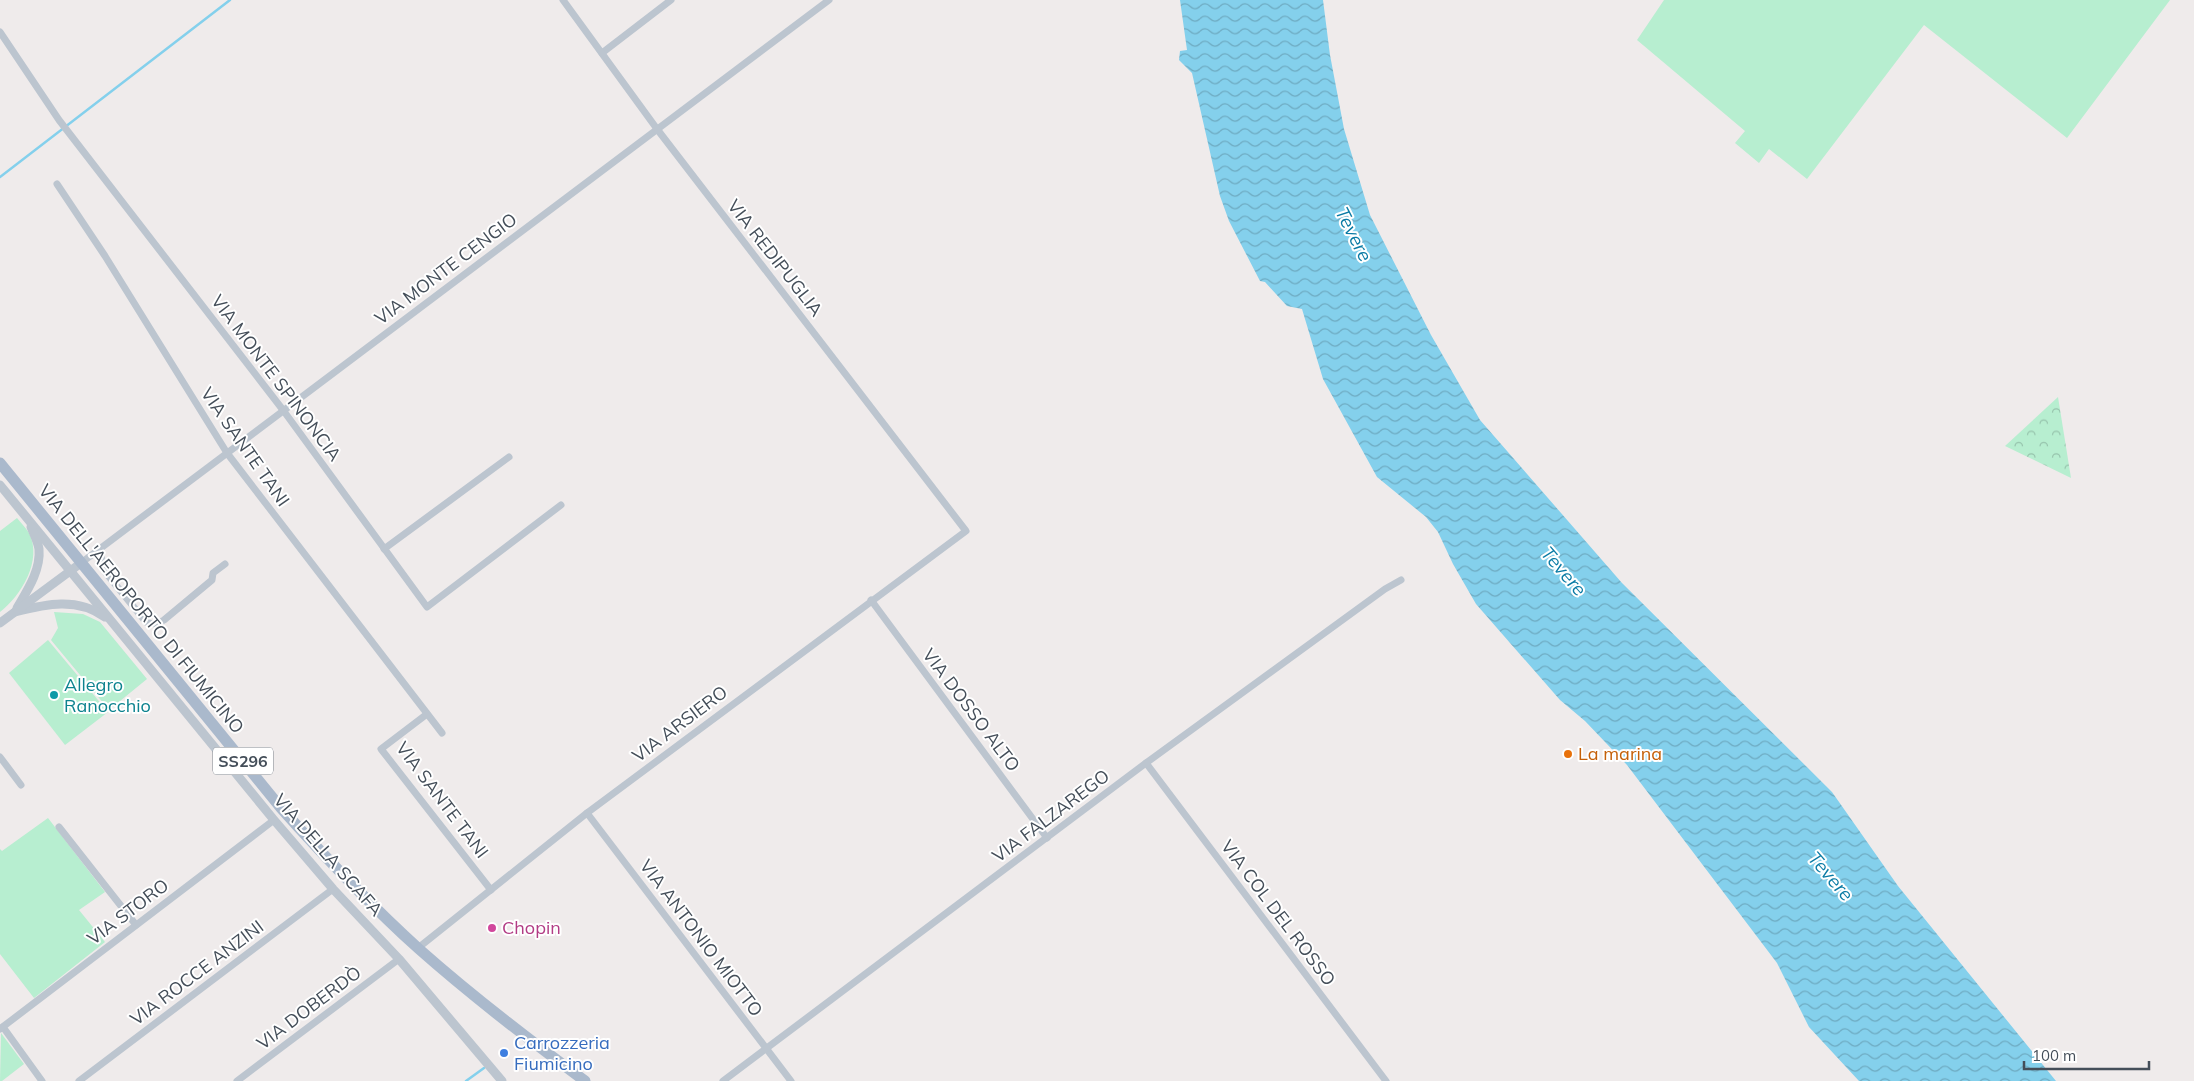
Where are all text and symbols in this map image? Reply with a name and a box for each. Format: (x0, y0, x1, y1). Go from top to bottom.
street label: VIA REDIPUGLIA (723, 195, 828, 321)
water label: Tevere (1330, 203, 1378, 265)
street label: VIA MONTE CENGIO (370, 208, 521, 330)
street label: VIA MONTE SPINONCIA (206, 290, 347, 466)
street label: VIA SANTE TANI (196, 383, 295, 511)
street label: VIA DELL'AEROPORTO DI FIUMICINO (34, 479, 249, 738)
water label: Tevere (1536, 541, 1592, 601)
street label: VIA DOSSO ALTO (918, 644, 1025, 776)
place label: Allegro Ranocchio (64, 673, 151, 717)
street label: VIA ARSIERO (627, 680, 732, 767)
marker: Allegro Ranocchio (48, 689, 60, 701)
street label: VIA SANTE TANI (391, 737, 494, 863)
place label: La marina (1578, 742, 1662, 765)
road number: SS296 (213, 748, 273, 774)
marker: La marina (1562, 748, 1574, 760)
street label: VIA FALZAREGO (987, 764, 1114, 867)
street label: VIA DELLA SCAFA (269, 789, 388, 921)
street label: VIA COL DEL ROSSO (1216, 835, 1341, 990)
water label: Tevere (1803, 846, 1859, 906)
street label: VIA ANTONIO MIOTTO (635, 855, 768, 1021)
street label: VIA STORO (82, 873, 173, 950)
street label: VIA ROCCE ANZINI (125, 915, 268, 1030)
place label: Chopin (502, 916, 561, 939)
marker: Chopin (486, 922, 498, 934)
street label: VIA DOBERDÒ (252, 961, 366, 1054)
place label: Carrozzeria Fiumicino (514, 1031, 610, 1075)
scale bar (2024, 1038, 2149, 1070)
text: 100 m (2032, 1046, 2076, 1065)
marker: Carrozzeria Fiumicino (498, 1047, 510, 1059)

